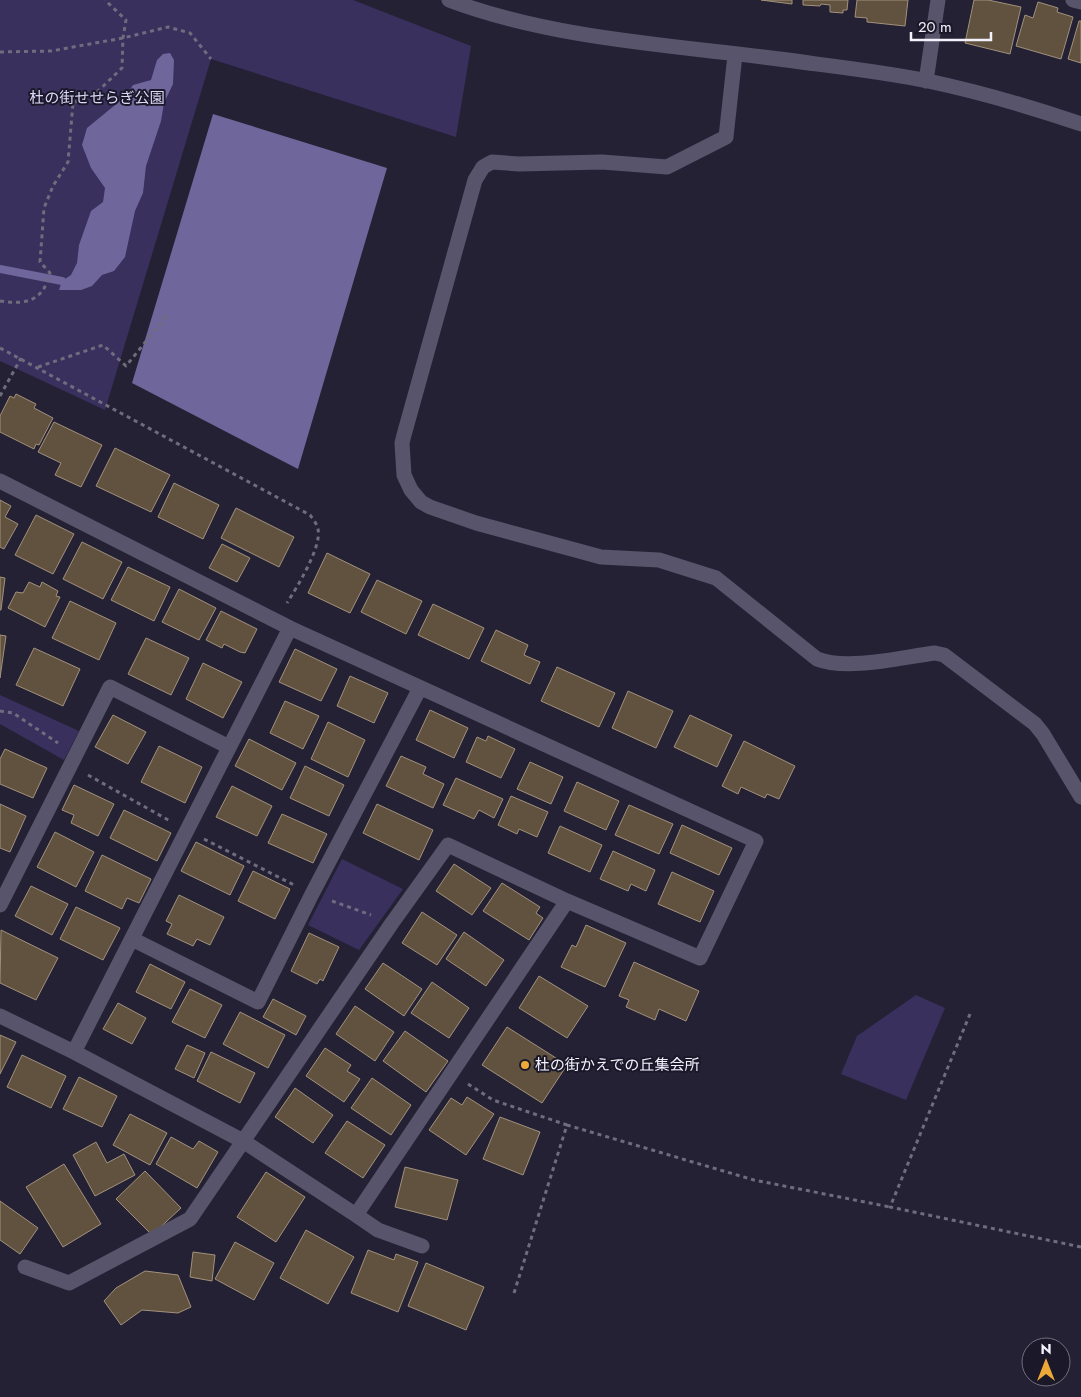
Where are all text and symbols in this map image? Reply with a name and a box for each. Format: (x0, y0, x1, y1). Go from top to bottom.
scale bar (911, 10, 991, 42)
text: 20 m (918, 16, 952, 38)
park label: 杜の街せせらぎ公園 (29, 87, 165, 109)
place label: 杜の街かえでの丘集会所 (535, 1054, 700, 1076)
marker: 杜の街かえでの丘集会所 (519, 1059, 531, 1071)
north arrow (1021, 1337, 1071, 1387)
text: N (1040, 1339, 1052, 1359)

